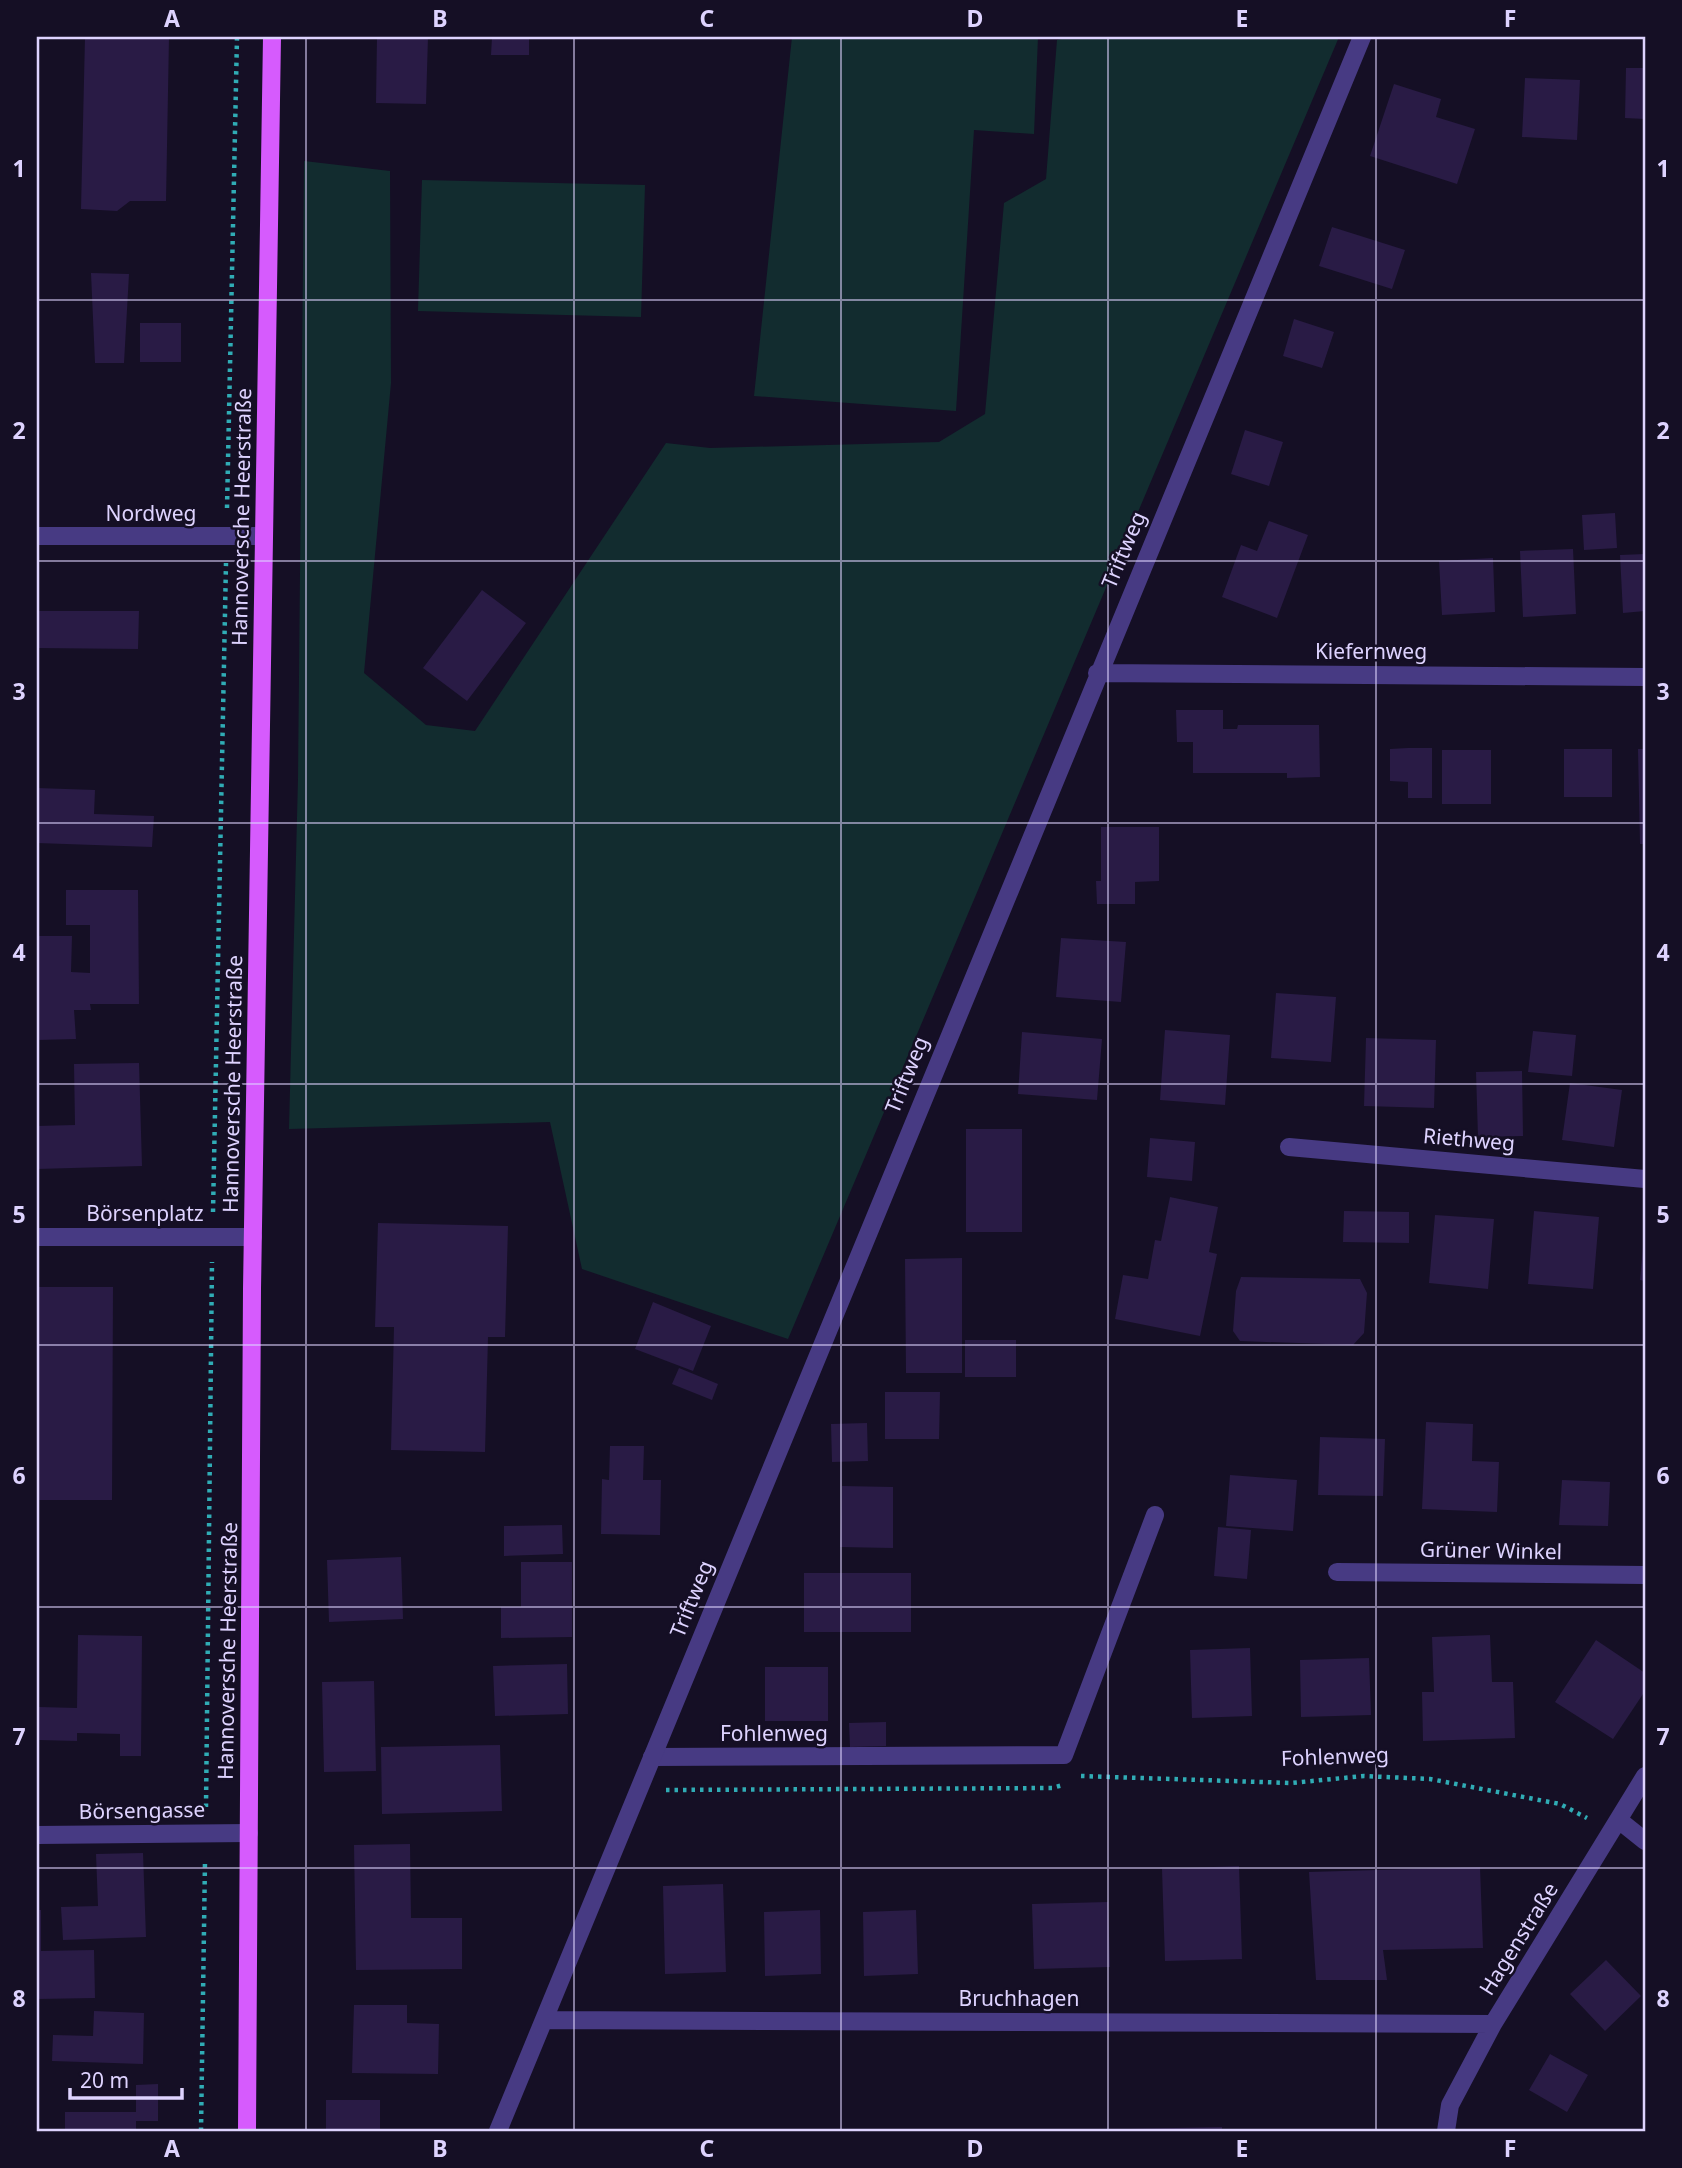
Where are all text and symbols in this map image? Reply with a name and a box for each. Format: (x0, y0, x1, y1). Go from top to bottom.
text: A (164, 2, 180, 34)
text: B (432, 2, 448, 34)
text: C (700, 2, 715, 34)
text: D (967, 2, 983, 34)
text: E (1236, 2, 1248, 34)
text: F (1504, 2, 1516, 34)
text: 1 (12, 152, 26, 184)
text: 1 (1656, 152, 1670, 184)
street label: Hannoversche Heerstraße (225, 388, 257, 646)
text: 2 (12, 414, 26, 446)
text: 2 (1656, 414, 1670, 446)
street label: Nordweg (105, 499, 197, 527)
street label: Triftweg (1094, 507, 1152, 592)
street label: Kiefernweg (1315, 637, 1427, 665)
text: 3 (12, 675, 26, 707)
text: 3 (1656, 675, 1670, 707)
text: 4 (12, 936, 26, 968)
text: 4 (1656, 936, 1670, 968)
street label: Hannoversche Heerstraße (216, 955, 248, 1213)
street label: Triftweg (878, 1032, 934, 1117)
street label: Riethweg (1422, 1121, 1516, 1157)
text: 5 (12, 1198, 26, 1230)
text: 5 (1656, 1198, 1670, 1230)
street label: Börsenplatz (86, 1199, 204, 1227)
text: 6 (12, 1459, 26, 1491)
text: 6 (1656, 1459, 1670, 1491)
street label: Hannoversche Heerstraße (211, 1522, 243, 1780)
street label: Grüner Winkel (1420, 1535, 1562, 1565)
street label: Triftweg (663, 1556, 719, 1641)
street label: Fohlenweg (720, 1719, 828, 1747)
text: 7 (12, 1720, 26, 1752)
text: 7 (1656, 1720, 1670, 1752)
street label: Fohlenweg (1280, 1740, 1389, 1772)
street label: Börsengasse (78, 1795, 206, 1825)
street label: Hagenstraße (1472, 1877, 1564, 2000)
text: 8 (12, 1982, 26, 2014)
text: 8 (1656, 1982, 1670, 2014)
street label: Bruchhagen (959, 1984, 1079, 2012)
scale bar (70, 2056, 182, 2100)
text: 20 m (80, 2066, 129, 2094)
text: A (164, 2132, 180, 2164)
text: B (432, 2132, 448, 2164)
text: C (700, 2132, 715, 2164)
text: D (967, 2132, 983, 2164)
text: E (1236, 2132, 1248, 2164)
text: F (1504, 2132, 1516, 2164)

